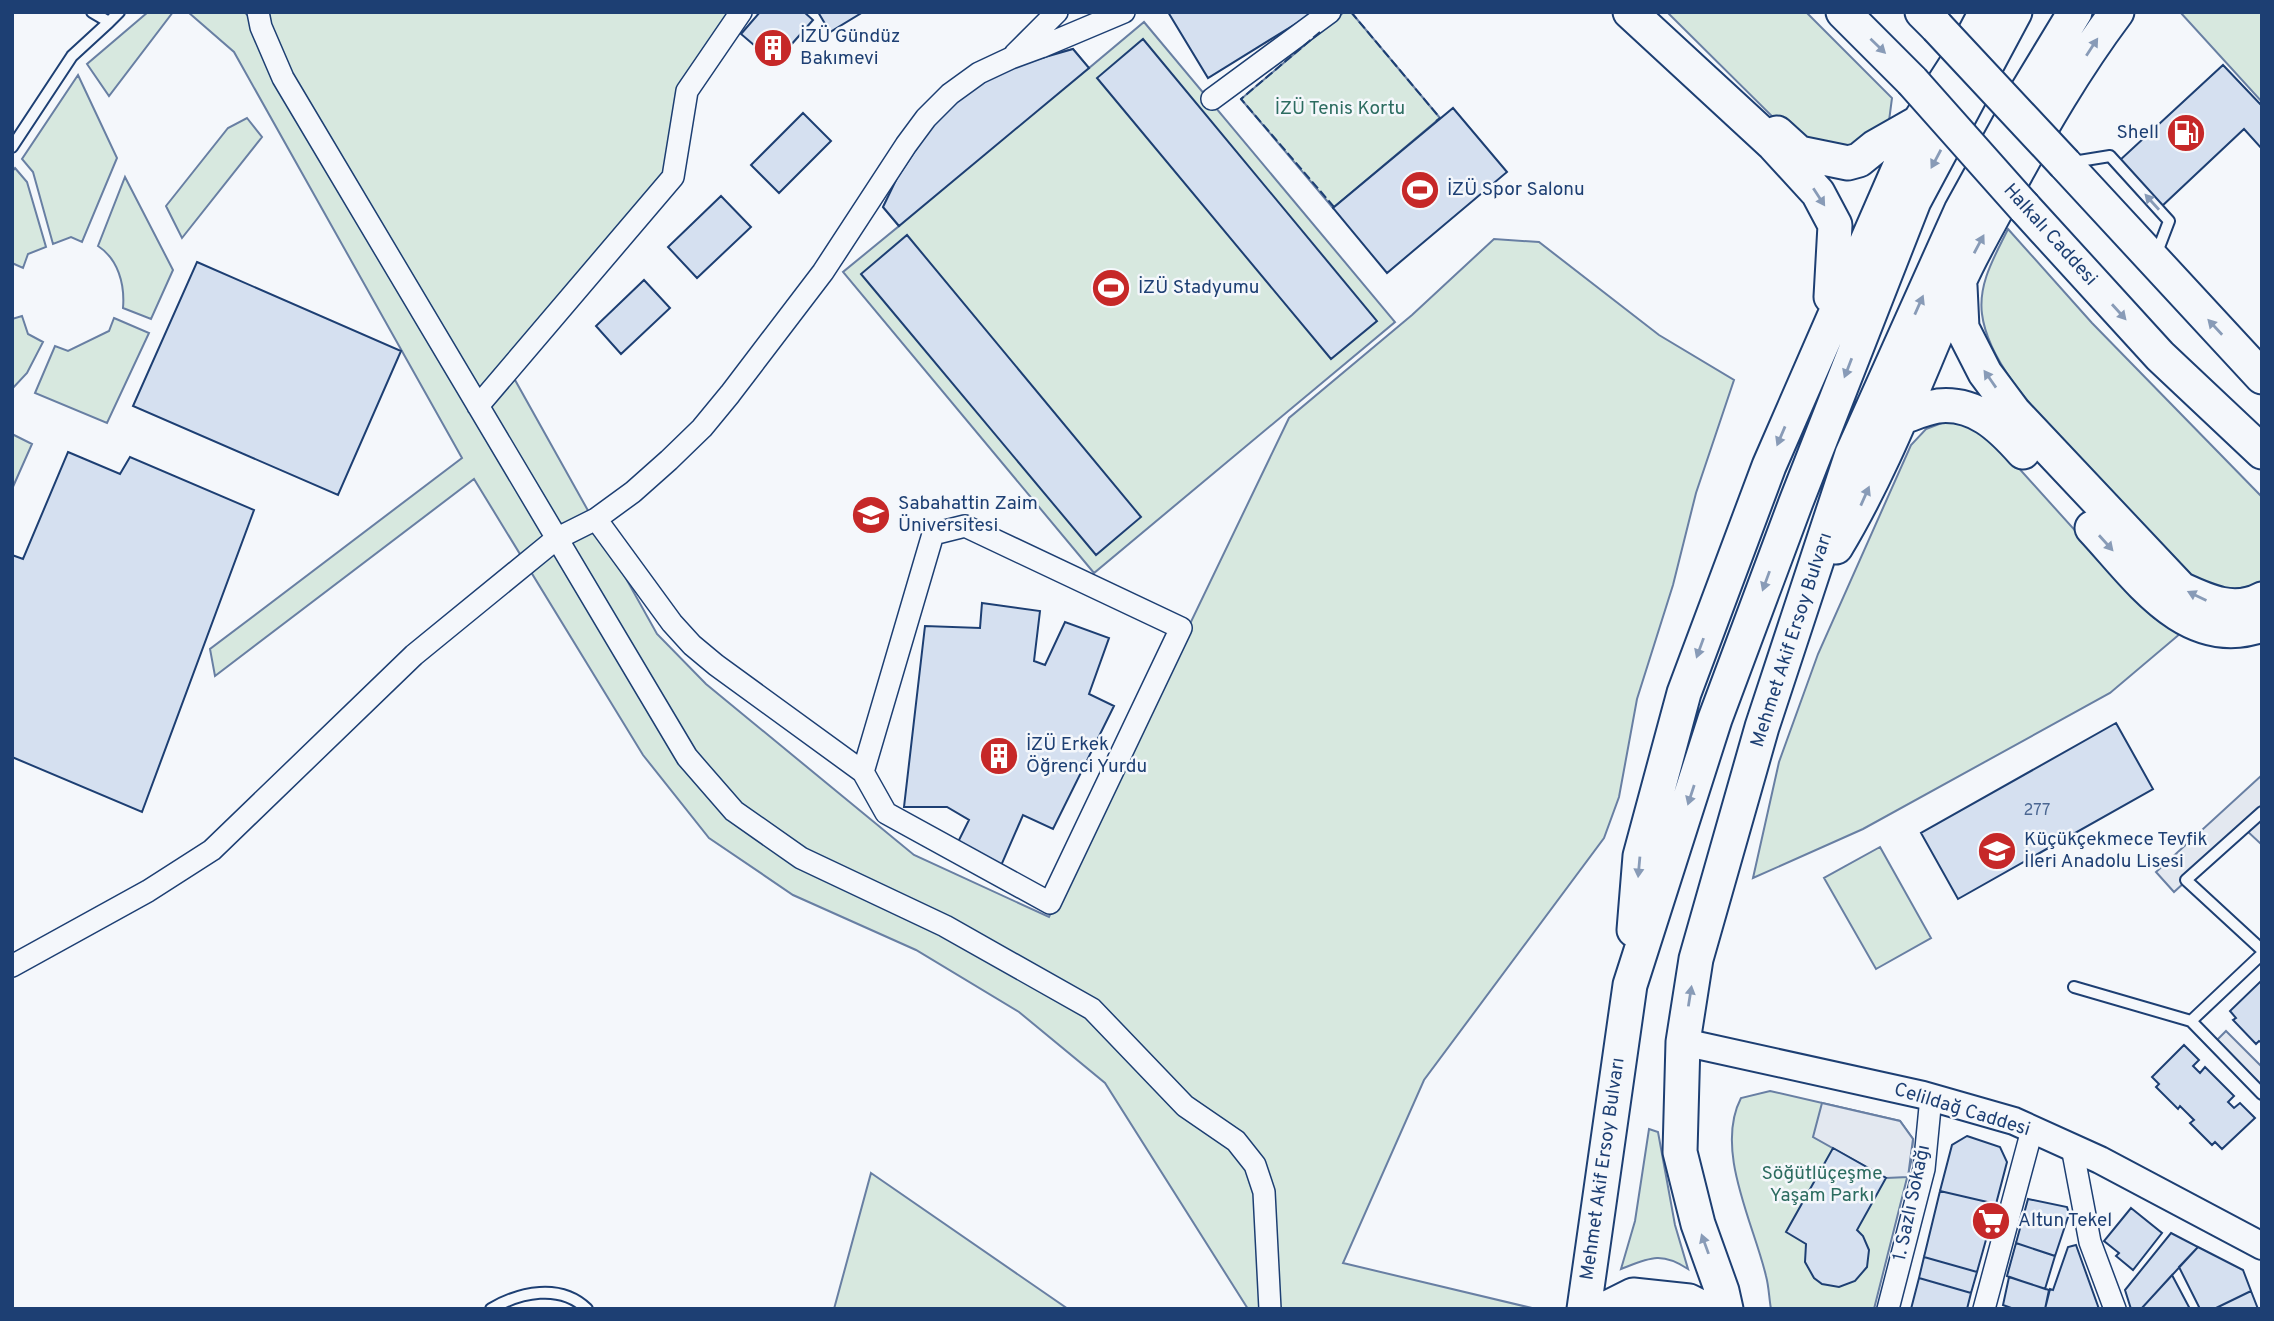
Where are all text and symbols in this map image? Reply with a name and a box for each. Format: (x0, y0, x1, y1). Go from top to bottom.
place label: İZÜ Gündüz Bakımevi (800, 24, 900, 71)
building icon: İZÜ Gündüz Bakımevi (752, 27, 794, 69)
one-way arrow (2085, 37, 2098, 57)
one-way arrow (1869, 38, 1886, 55)
park label: İZÜ Tenis Kortu (1275, 96, 1405, 121)
fuel station icon: Shell (2165, 112, 2207, 154)
place label: Shell (2116, 121, 2159, 145)
one-way arrow (1931, 149, 1942, 169)
sports icon: İZÜ Spor Salonu (1399, 169, 1441, 211)
place label: İZÜ Spor Salonu (1447, 177, 1585, 202)
street label: Halkalı Caddesi (1998, 179, 2102, 291)
one-way arrow (1812, 187, 1825, 207)
one-way arrow (2144, 193, 2160, 211)
one-way arrow (1973, 234, 1984, 254)
sports icon: İZÜ Stadyumu (1090, 267, 1132, 309)
place label: İZÜ Stadyumu (1138, 275, 1260, 300)
one-way arrow (1914, 295, 1925, 316)
one-way arrow (2111, 303, 2127, 320)
one-way arrow (2207, 318, 2223, 336)
one-way arrow (1843, 358, 1854, 379)
one-way arrow (1984, 370, 1997, 389)
one-way arrow (1776, 426, 1787, 447)
one-way arrow (1859, 486, 1871, 506)
place label: Sabahattin Zaim Üniversitesi (898, 492, 1038, 538)
school or university icon: Sabahattin Zaim Üniversitesi (850, 494, 892, 536)
street label: Mehmet Akif Ersoy Bulvarı (1746, 530, 1838, 750)
one-way arrow (2098, 534, 2113, 551)
one-way arrow (1761, 570, 1772, 591)
one-way arrow (2187, 591, 2207, 602)
one-way arrow (1695, 638, 1706, 659)
place label: İZÜ Erkek Öğrenci Yurdu (1026, 732, 1147, 779)
building icon: İZÜ Erkek Öğrenci Yurdu (978, 735, 1020, 777)
one-way arrow (1685, 785, 1695, 806)
house number: 277 (2024, 801, 2050, 821)
place label: Küçükçekmece Tevfik İleri Anadolu Lisesi (2024, 828, 2207, 874)
school or university icon: Küçükçekmece Tevfik İleri Anadolu Lisesi (1976, 830, 2018, 872)
one-way arrow (1633, 856, 1644, 878)
one-way arrow (1685, 985, 1696, 1007)
street label: Mehmet Akif Ersoy Bulvarı (1575, 1056, 1631, 1282)
street label: Celildağ Caddesi (1891, 1078, 2033, 1142)
street label: 1. Sazlı Sokağı (1888, 1143, 1936, 1263)
park label: Söğütlüçeşme Yaşam Parkı (1761, 1162, 1883, 1208)
supermarket icon: Altun Tekel (1970, 1200, 2012, 1242)
place label: Altun Tekel (2018, 1209, 2112, 1233)
one-way arrow (1699, 1233, 1710, 1254)

